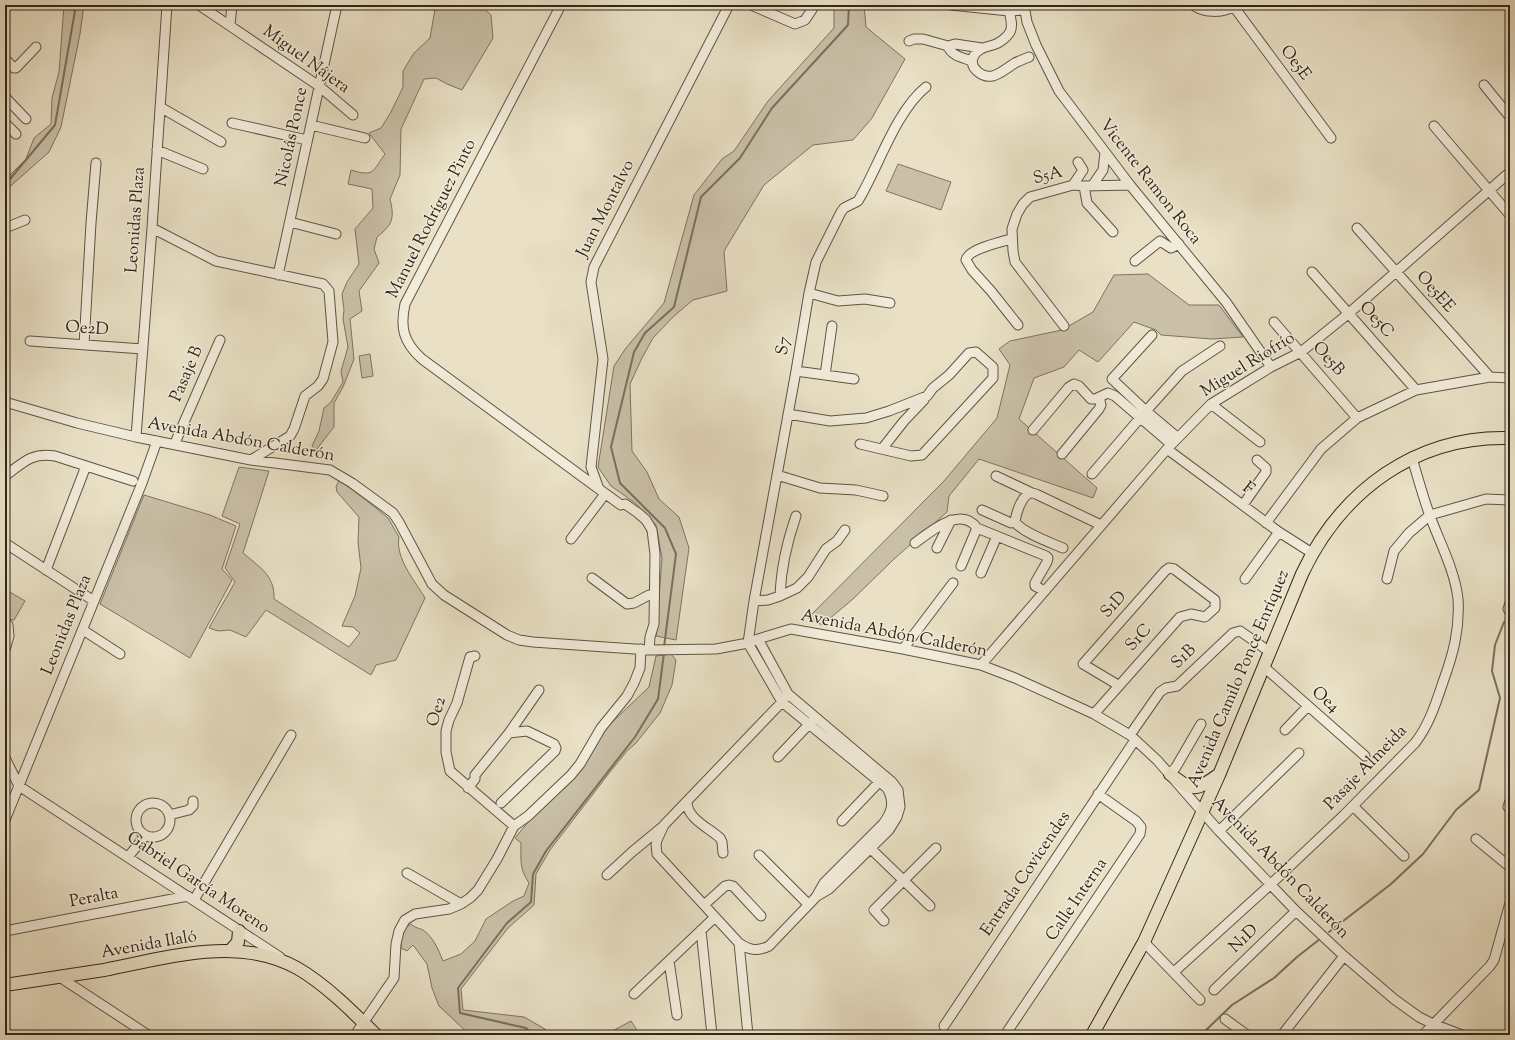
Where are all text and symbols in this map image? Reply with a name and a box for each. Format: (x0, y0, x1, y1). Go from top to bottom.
street label: Miguel Nájera (257, 20, 355, 100)
street label: Oe5E (1274, 40, 1316, 86)
street label: Nicolás Ponce (270, 85, 314, 189)
street label: Vicente Ramon Roca (1093, 114, 1207, 250)
street label: Manuel Rodríguez Pinto (381, 135, 483, 303)
street label: Juan Montalvo (571, 156, 641, 263)
street label: S5A (1031, 161, 1066, 191)
street label: Leonidas Plaza (120, 166, 152, 274)
street label: Oe5EE (1410, 266, 1460, 318)
street label: Oe5C (1353, 296, 1399, 344)
street label: Oe2D (64, 316, 110, 342)
street label: Miguel Riofrío (1196, 326, 1300, 404)
street label: S7 (771, 334, 797, 357)
street label: Oe5B (1306, 336, 1350, 382)
street label: Pasaje B (165, 342, 210, 406)
street label: Avenida Abdón Calderón (146, 412, 336, 468)
street label: F (1237, 477, 1259, 502)
street label: Avenida Camilo Ponce Enríquez (1182, 566, 1296, 792)
street label: Leonidas Plaza (36, 571, 98, 679)
street label: S1D (1095, 586, 1133, 624)
street label: Avenida Abdón Calderón (799, 604, 989, 664)
street label: S1C (1120, 619, 1158, 657)
street label: S1B (1166, 639, 1202, 675)
street label: Oe4 (1306, 681, 1345, 719)
street label: Oe2 (421, 694, 453, 730)
street label: Pasaje Almeida (1319, 720, 1413, 816)
street label: Avenida Abdón Calderón (1206, 792, 1354, 944)
street label: Entrada Covicendes (975, 806, 1077, 941)
street label: Gabriel García Moreno (122, 826, 274, 940)
street label: Calle Interna (1040, 854, 1114, 946)
street label: Peralta (68, 881, 121, 914)
street label: N1D (1224, 919, 1264, 959)
street label: Avenida Ilaló (99, 925, 199, 965)

